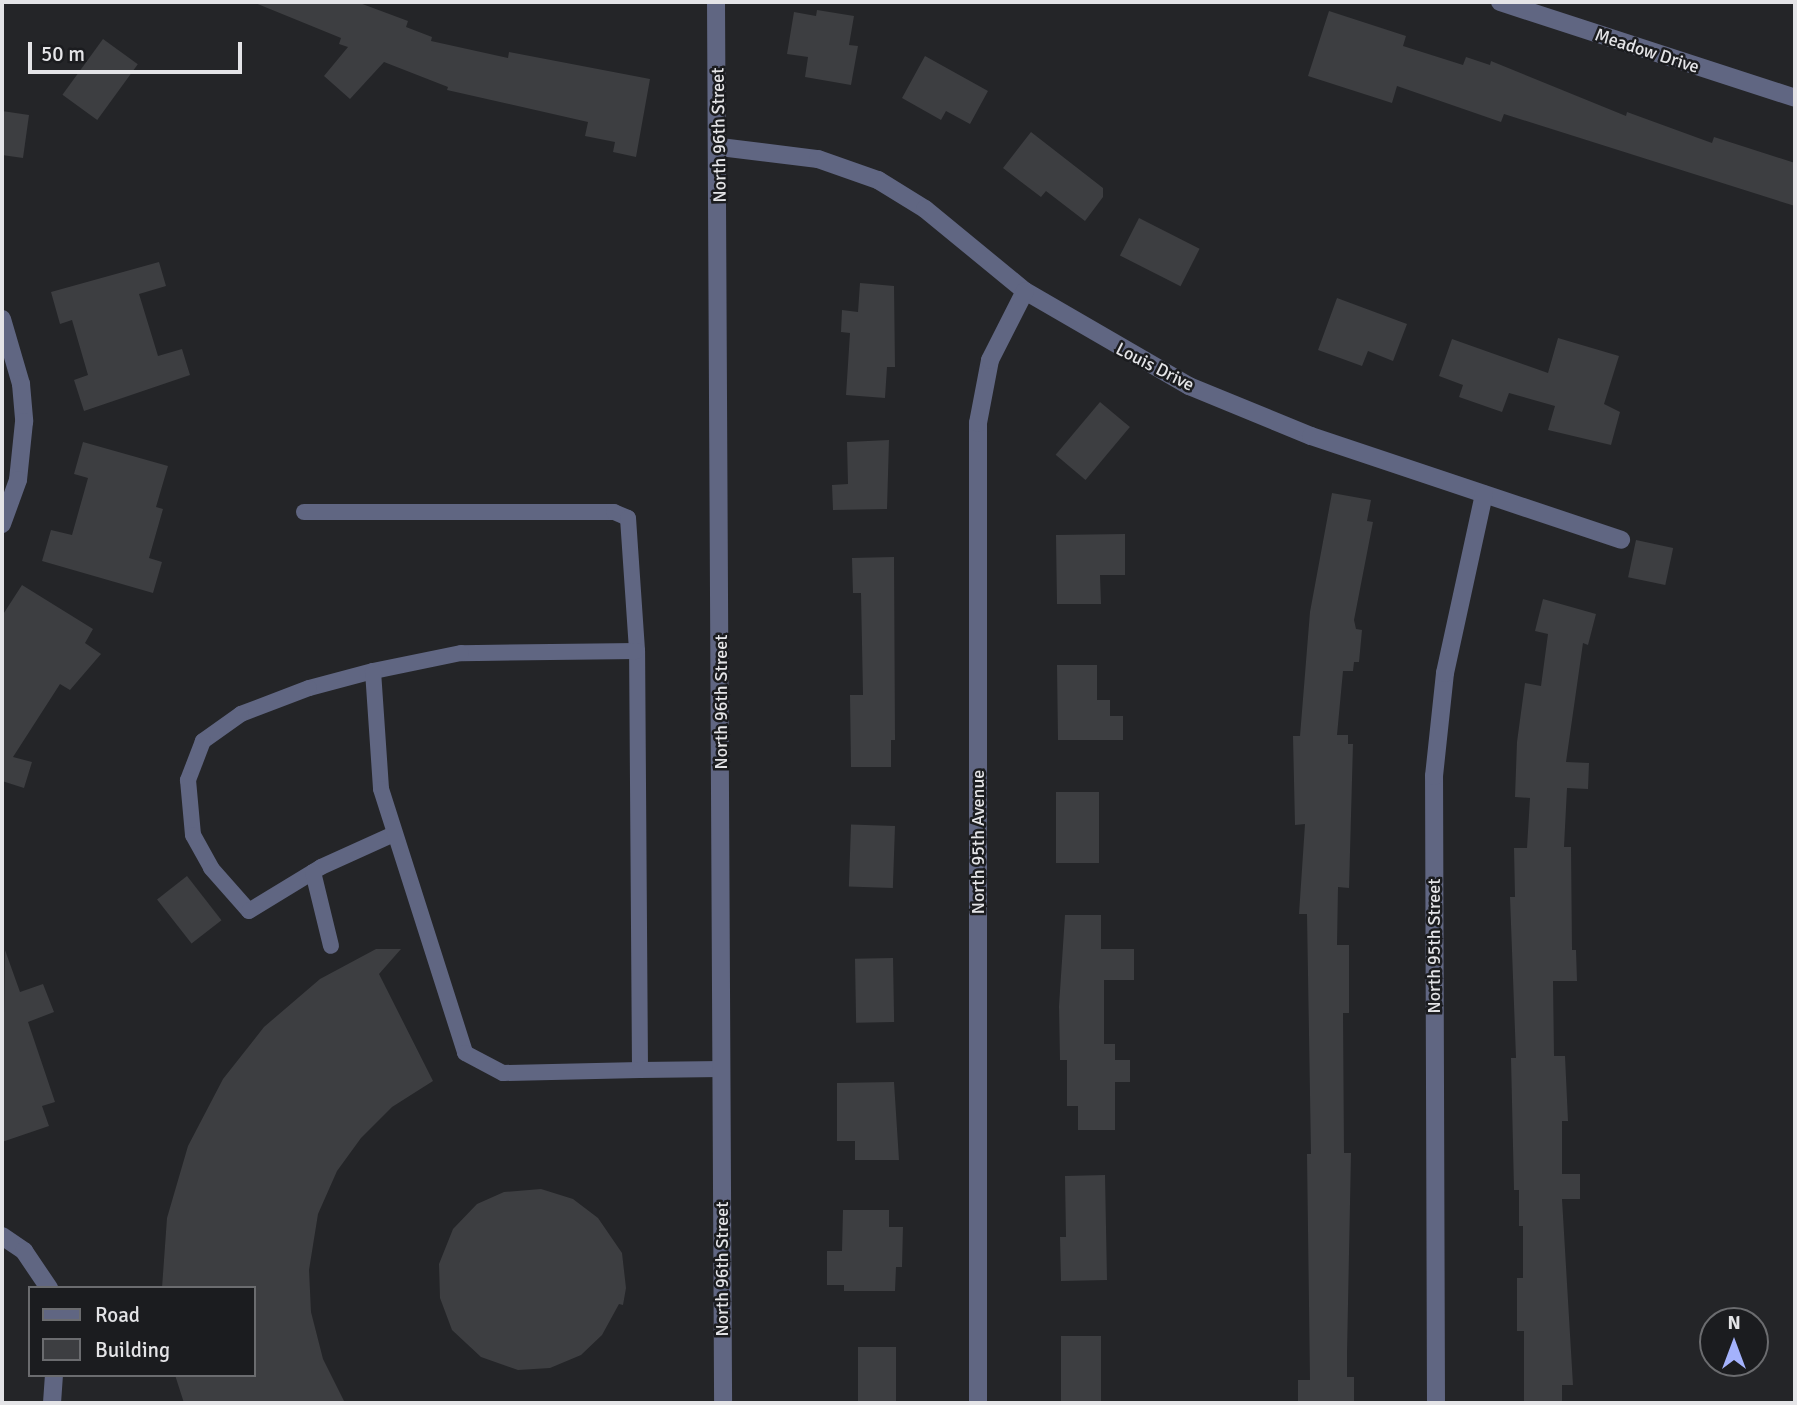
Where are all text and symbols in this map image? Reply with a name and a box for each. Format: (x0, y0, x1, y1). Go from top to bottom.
street label: Meadow Drive (1592, 24, 1702, 78)
scale bar (32, 28, 245, 72)
text: 50 m (41, 41, 85, 67)
street label: North 96th Street (707, 67, 731, 203)
street label: Louis Drive (1112, 338, 1198, 396)
street label: North 96th Street (710, 634, 732, 770)
street label: North 95th Avenue (967, 770, 989, 914)
street label: North 95th Street (1423, 878, 1445, 1014)
street label: North 96th Street (711, 1201, 733, 1337)
legend (28, 1286, 256, 1377)
text: Road (95, 1302, 140, 1328)
north arrow (1699, 1307, 1769, 1377)
text: N (1727, 1311, 1741, 1335)
text: Building (95, 1337, 170, 1363)

